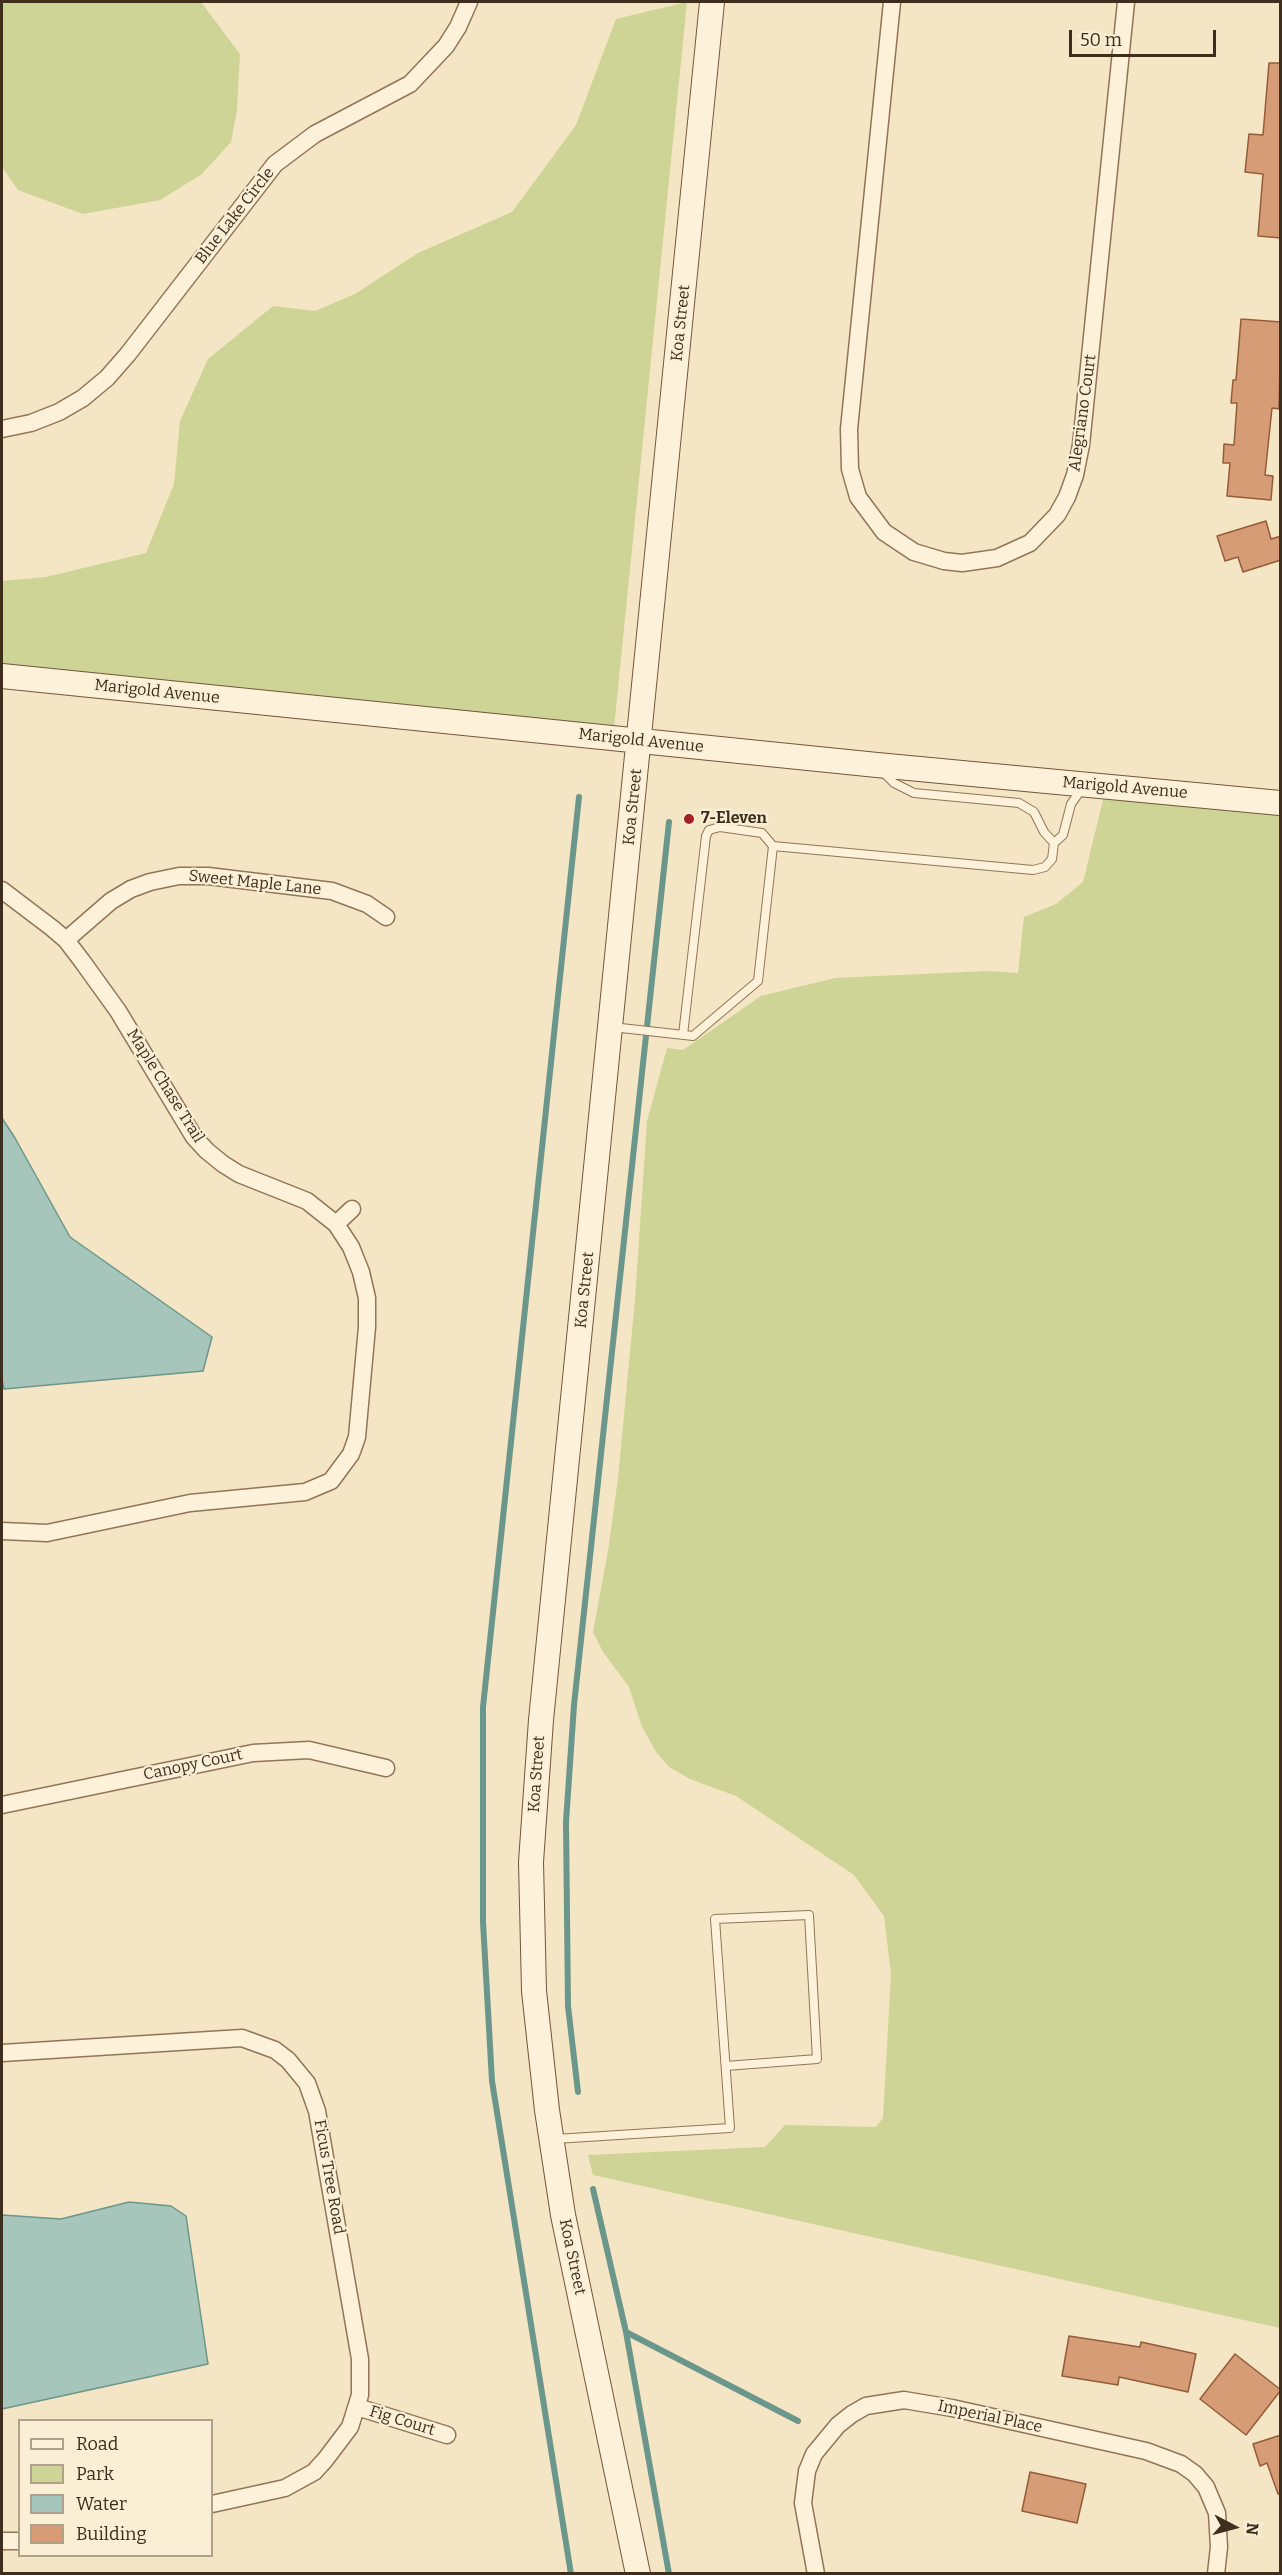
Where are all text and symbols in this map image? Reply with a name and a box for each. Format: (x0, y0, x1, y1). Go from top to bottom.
scale bar (1072, 18, 1219, 56)
text: 50 m (1080, 29, 1122, 51)
street label: Blue Lake Circle (191, 164, 279, 268)
street label: Koa Street (667, 284, 695, 362)
street label: Alegriano Court (1065, 353, 1101, 473)
street label: Marigold Avenue (93, 676, 221, 708)
street label: Marigold Avenue (577, 725, 705, 757)
street label: Koa Street (619, 768, 647, 846)
street label: Marigold Avenue (1061, 773, 1189, 803)
place label: 7-Eleven (701, 809, 767, 829)
marker: 7-Eleven (682, 812, 696, 826)
street label: Sweet Maple Lane (188, 866, 322, 900)
street label: Maple Chase Trail (122, 1026, 208, 1146)
street label: Koa Street (571, 1251, 599, 1329)
street label: Koa Street (525, 1735, 549, 1813)
street label: Canopy Court (142, 1745, 244, 1785)
street label: Ficus Tree Road (309, 2118, 349, 2236)
street label: Koa Street (555, 2217, 589, 2297)
street label: Imperial Place (936, 2397, 1044, 2437)
street label: Fig Court (367, 2402, 437, 2440)
legend (18, 2419, 213, 2557)
text: Road (76, 2433, 118, 2455)
text: Park (76, 2463, 114, 2485)
text: Water (76, 2493, 127, 2515)
north arrow (1204, 2497, 1264, 2557)
text: N (1242, 2522, 1262, 2536)
text: Building (76, 2523, 147, 2545)

